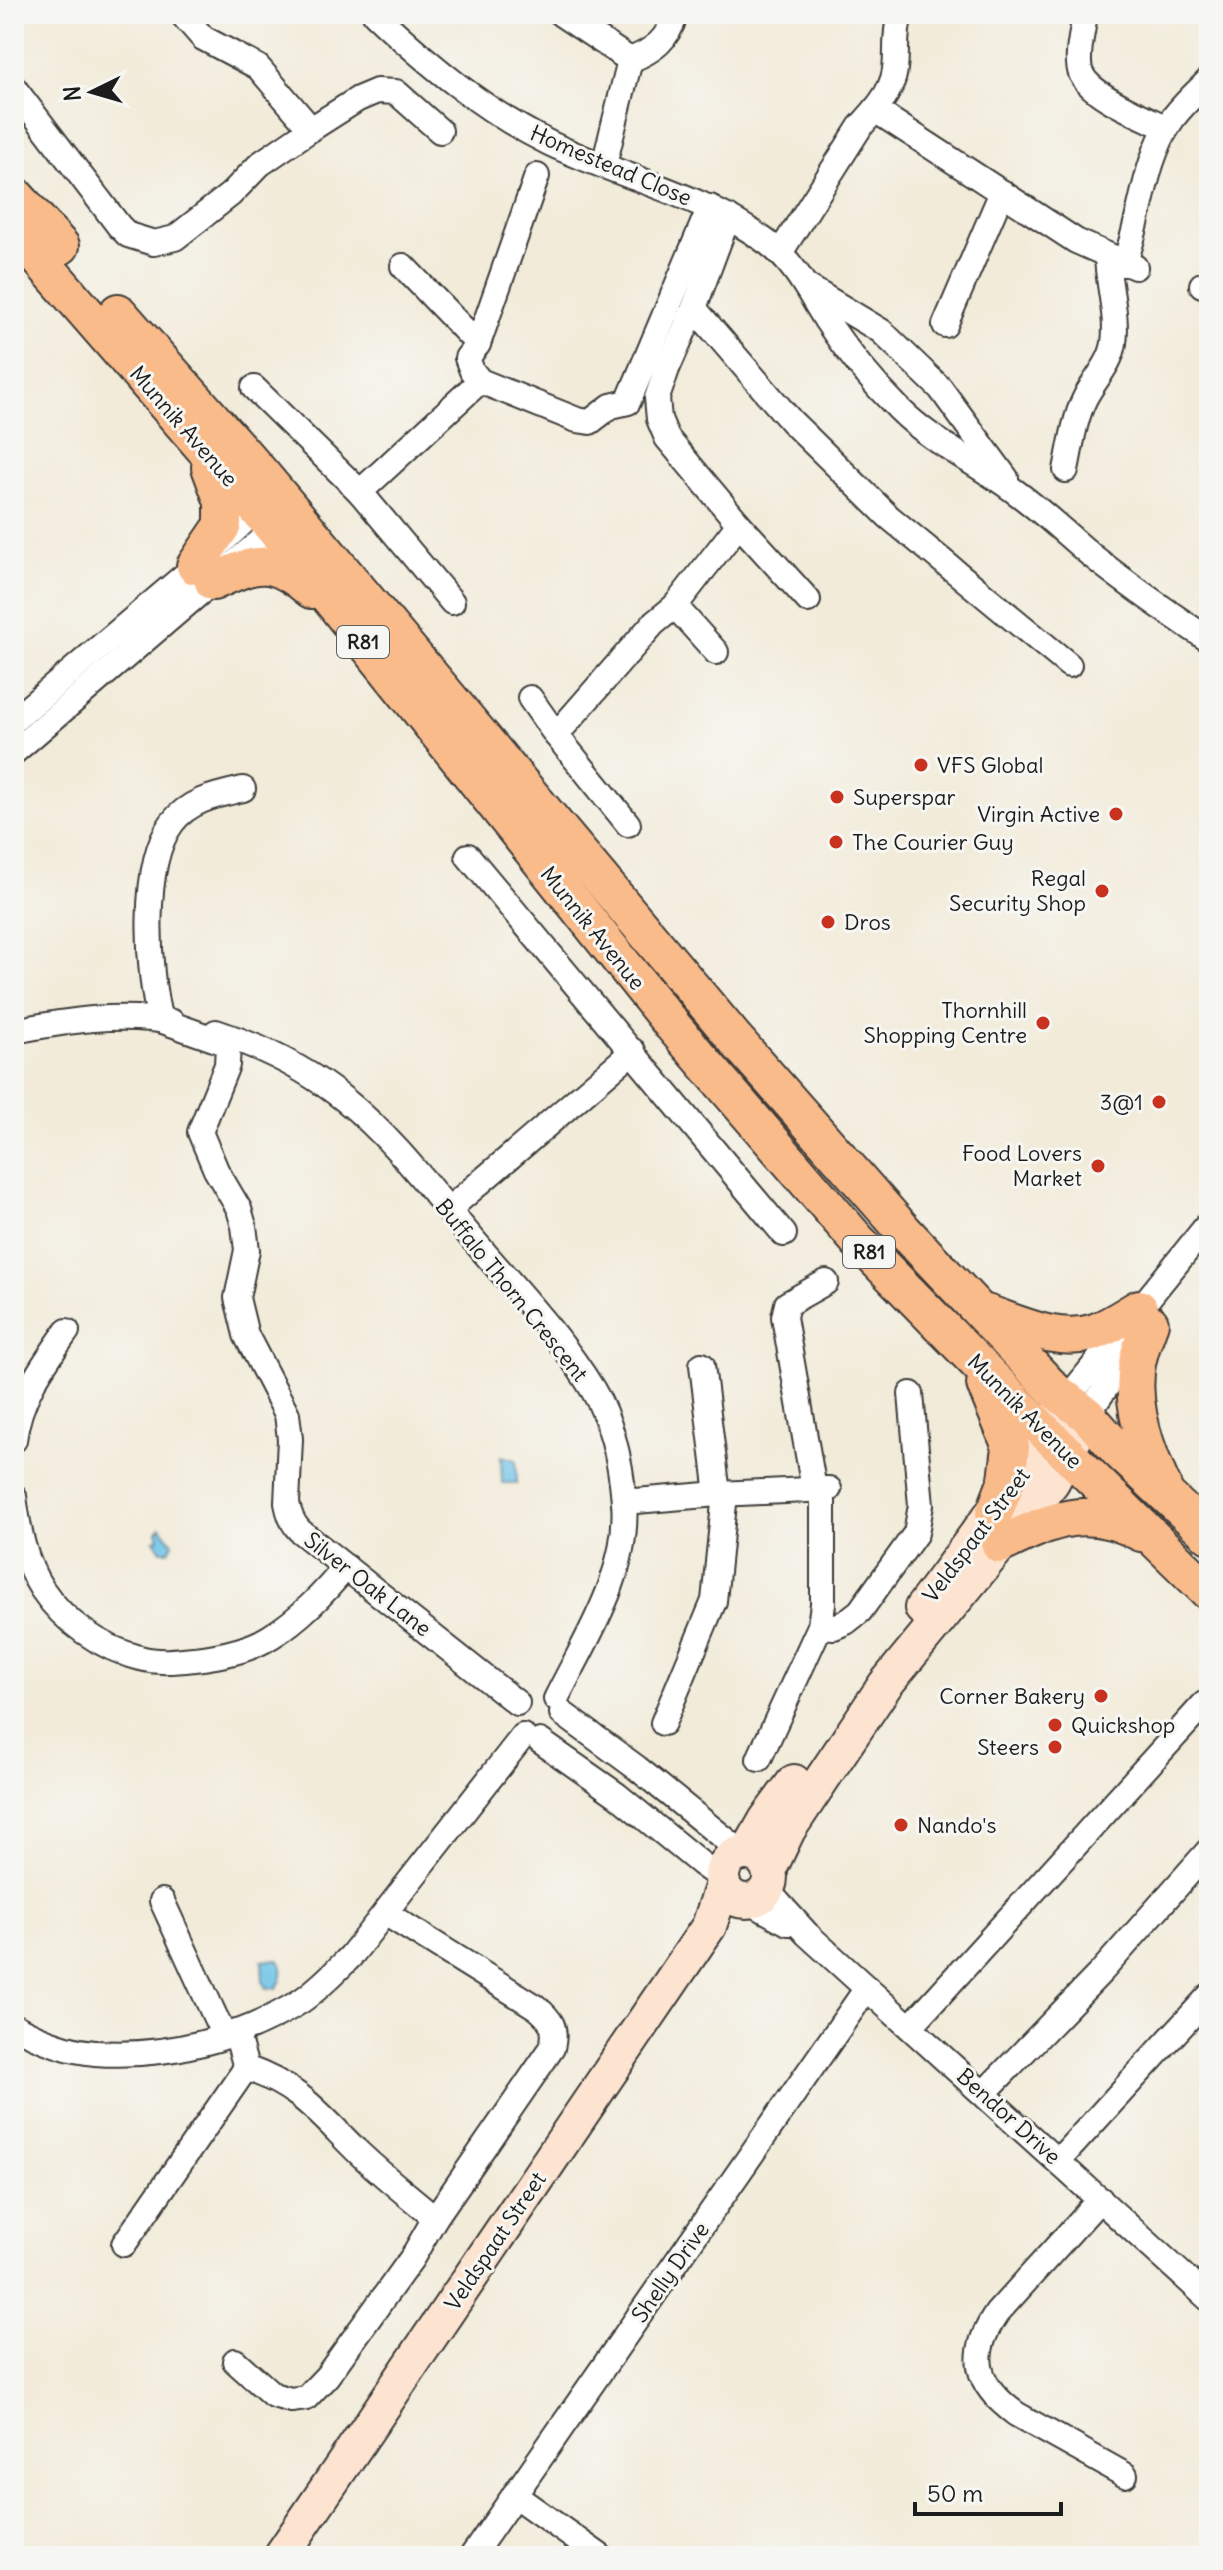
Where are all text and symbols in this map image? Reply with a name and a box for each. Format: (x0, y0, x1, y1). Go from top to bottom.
north arrow (52, 52, 132, 132)
text: N (57, 85, 87, 103)
street label: Homestead Close (526, 118, 696, 212)
street label: Munnik Avenue (124, 360, 244, 492)
road number: R81 (337, 626, 389, 658)
place label: VFS Global (937, 751, 1043, 779)
marker: VFS Global (912, 756, 930, 774)
place label: Superspar (853, 783, 956, 811)
marker: Superspar (828, 788, 846, 806)
place label: Virgin Active (977, 800, 1100, 828)
marker: Virgin Active (1107, 805, 1125, 823)
place label: The Courier Guy (852, 828, 1014, 856)
marker: The Courier Guy (827, 833, 845, 851)
street label: Munnik Avenue (535, 860, 651, 996)
place label: Regal Security Shop (949, 864, 1086, 917)
marker: Regal Security Shop (1093, 882, 1111, 900)
place label: Dros (844, 908, 891, 936)
marker: Dros (819, 913, 837, 931)
place label: Thornhill Shopping Centre (864, 996, 1027, 1049)
marker: Thornhill Shopping Centre (1034, 1014, 1052, 1032)
place label: 3@1 (1100, 1088, 1143, 1116)
marker: 3@1 (1150, 1093, 1168, 1111)
place label: Food Lovers Market (962, 1139, 1082, 1192)
marker: Food Lovers Market (1089, 1157, 1107, 1175)
street label: Buffalo Thorn Crescent (430, 1193, 594, 1387)
road number: R81 (843, 1236, 895, 1268)
street label: Munnik Avenue (962, 1348, 1088, 1474)
street label: Veldspaat Street (916, 1462, 1036, 1608)
street label: Silver Oak Lane (299, 1526, 437, 1642)
place label: Corner Bakery (939, 1682, 1085, 1710)
marker: Corner Bakery (1092, 1687, 1110, 1705)
place label: Quickshop (1071, 1711, 1175, 1739)
marker: Quickshop (1046, 1716, 1064, 1734)
place label: Steers (977, 1733, 1039, 1761)
marker: Steers (1046, 1738, 1064, 1756)
place label: Nando's (917, 1811, 997, 1839)
marker: Nando's (892, 1816, 910, 1834)
street label: Bendor Drive (951, 2062, 1067, 2170)
street label: Veldspaat Street (438, 2166, 552, 2316)
street label: Shelly Drive (625, 2216, 715, 2328)
scale bar (915, 2466, 1061, 2516)
text: 50 m (927, 2478, 983, 2508)

